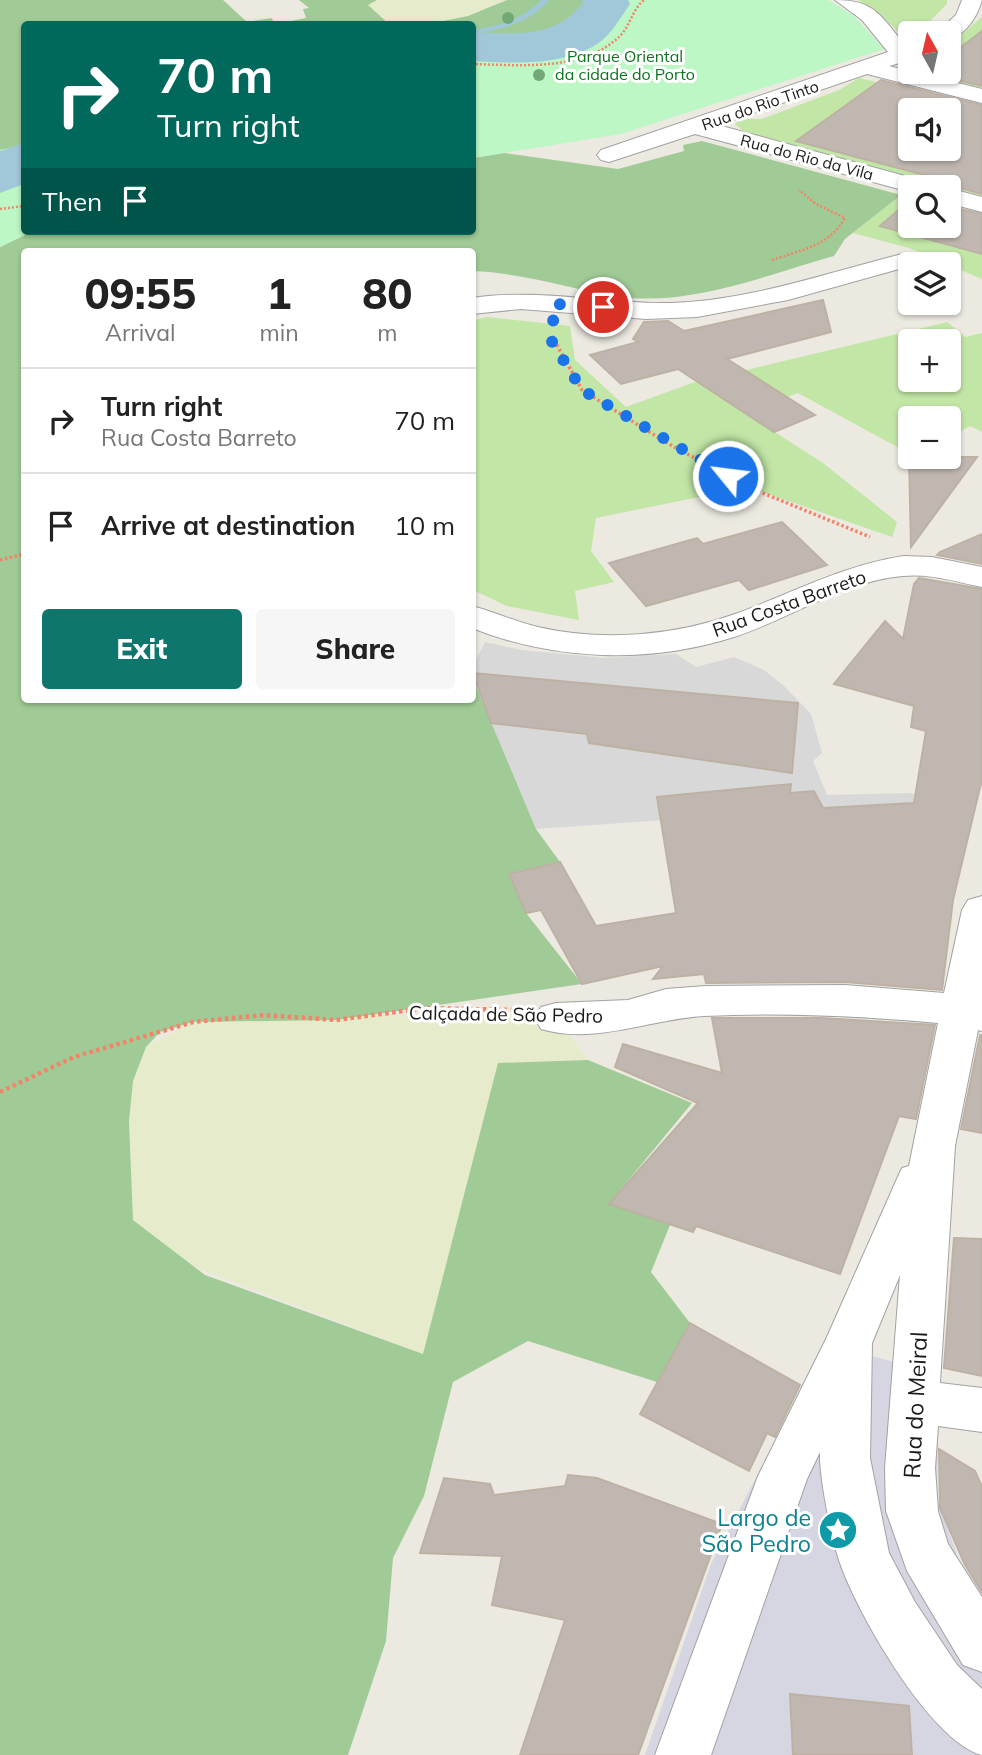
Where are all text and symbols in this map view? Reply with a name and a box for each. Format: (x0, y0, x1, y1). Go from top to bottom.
north arrow (898, 21, 961, 84)
map controls (898, 21, 961, 469)
text: 70 m (157, 44, 273, 105)
park label: Parque Oriental da cidade do Porto (555, 46, 695, 84)
icon: right (42, 49, 133, 140)
street label: Rua do Rio Tinto (699, 76, 821, 134)
button: sound (898, 98, 961, 161)
text: Turn right (157, 105, 300, 145)
street label: Rua do Rio da Vila (738, 130, 876, 184)
button: search (898, 175, 961, 238)
icon: arrive (116, 182, 154, 220)
text: Then (42, 185, 102, 218)
button: layers (898, 252, 961, 315)
text: 09:55 (84, 267, 196, 320)
text: 1 (267, 267, 292, 320)
text: 80 (362, 267, 413, 320)
pin (573, 277, 633, 337)
icon: arrive (584, 288, 622, 326)
text: Arrival (105, 318, 175, 347)
text: min (260, 318, 299, 347)
text: m (377, 318, 397, 347)
button: + (898, 329, 961, 392)
text: Turn right (101, 390, 222, 423)
icon: right (42, 402, 80, 440)
text: 70 m (394, 404, 455, 437)
button: − (898, 406, 961, 469)
text: Rua Costa Barreto (101, 423, 297, 452)
position arrow (691, 439, 765, 513)
icon: arrive (42, 507, 80, 545)
text: Arrive at destination (101, 509, 356, 542)
text: 10 m (394, 509, 455, 542)
street label: Rua Costa Barreto (709, 564, 869, 642)
button: Exit (42, 609, 242, 689)
button: Share (256, 609, 455, 689)
street label: Calçada de São Pedro (409, 1000, 603, 1028)
street label: Rua do Meiral (897, 1331, 933, 1479)
place label: Largo de São Pedro (702, 1503, 811, 1558)
place icon: Largo de São Pedro (817, 1509, 859, 1551)

